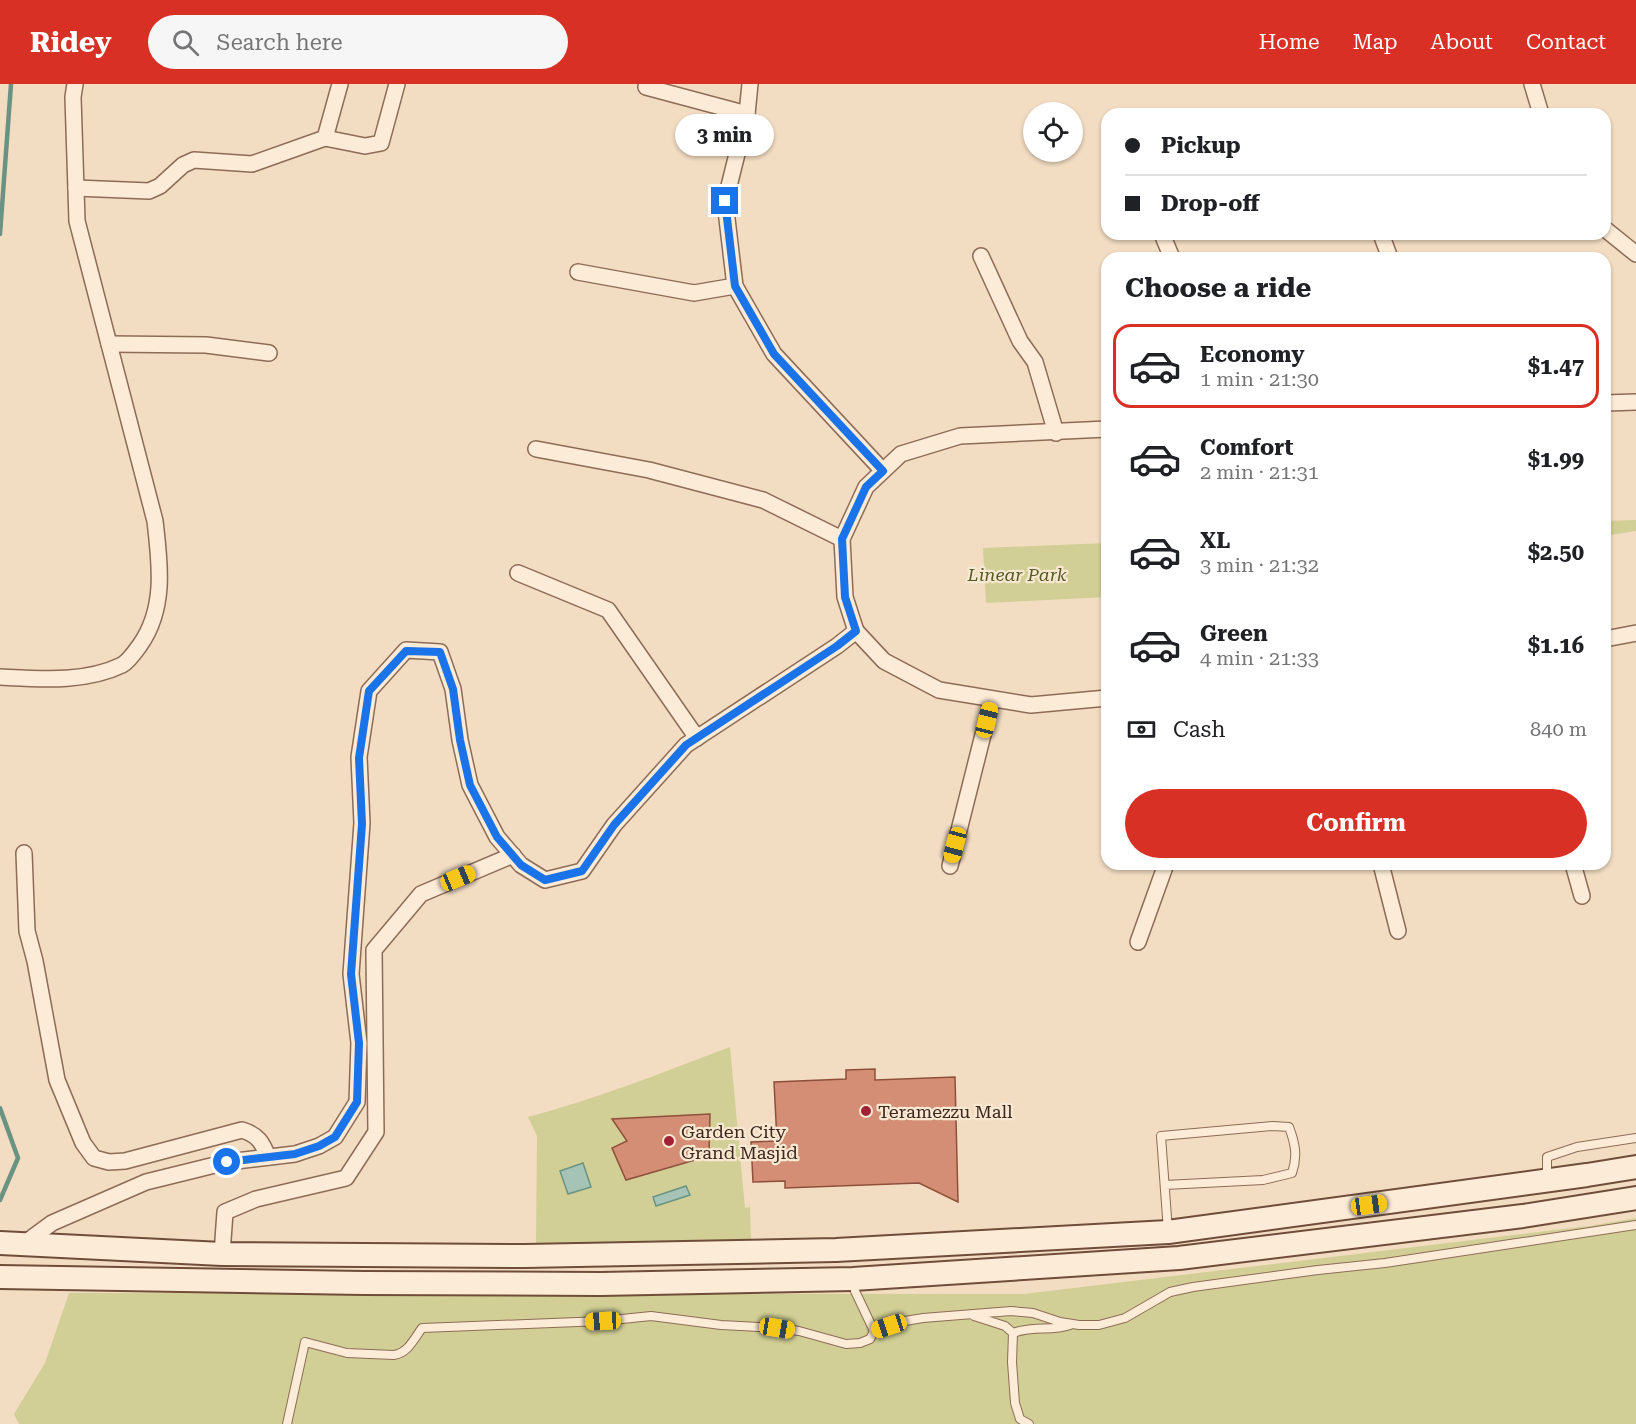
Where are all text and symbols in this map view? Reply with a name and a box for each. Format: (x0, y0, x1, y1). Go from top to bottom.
search box (148, 15, 568, 69)
text: Ridey (30, 26, 112, 59)
icon: search (169, 26, 202, 59)
text: Search here (217, 30, 343, 55)
text: Home (1259, 30, 1320, 54)
text: Map (1353, 30, 1398, 54)
text: About (1431, 30, 1493, 54)
text: Contact (1526, 30, 1606, 54)
map controls (1023, 102, 1083, 162)
button: locate (1023, 102, 1083, 162)
callout: 3 min (676, 114, 774, 156)
text: 3 min (697, 123, 752, 147)
text: Pickup (1161, 133, 1241, 158)
route end (711, 187, 738, 214)
text: Drop-off (1161, 191, 1259, 216)
text: Choose a ride (1125, 272, 1311, 304)
icon: car (1128, 339, 1182, 393)
text: Economy (1200, 342, 1304, 367)
text: $1.47 (1528, 354, 1584, 379)
text: 1 min · 21:30 (1200, 367, 1319, 391)
icon: car (1128, 432, 1182, 486)
text: Comfort (1200, 435, 1293, 460)
text: $1.99 (1528, 447, 1584, 472)
text: 2 min · 21:31 (1200, 460, 1319, 484)
icon: car (1128, 525, 1182, 579)
text: XL (1200, 528, 1230, 553)
text: $2.50 (1528, 540, 1584, 565)
text: 3 min · 21:32 (1200, 553, 1319, 577)
park label: Linear Park (966, 564, 1067, 585)
icon: car (1128, 618, 1182, 672)
text: Green (1200, 621, 1268, 646)
text: $1.16 (1528, 633, 1584, 658)
text: 4 min · 21:33 (1200, 646, 1319, 670)
car (974, 700, 1000, 740)
icon: cash (1125, 713, 1158, 746)
text: Cash (1173, 717, 1225, 742)
text: 840 m (1530, 717, 1587, 741)
button: Confirm (1125, 789, 1587, 858)
car (942, 825, 968, 865)
car (438, 863, 478, 893)
place label: Teramezzu Mall (878, 1101, 1013, 1122)
marker: Teramezzu Mall (859, 1104, 873, 1118)
place label: Garden City Grand Masjid (681, 1121, 798, 1163)
marker: Garden City Grand Masjid (662, 1134, 676, 1148)
route start (213, 1148, 240, 1175)
car (1350, 1194, 1388, 1216)
car (585, 1311, 621, 1331)
car (869, 1312, 909, 1340)
car (758, 1316, 796, 1340)

